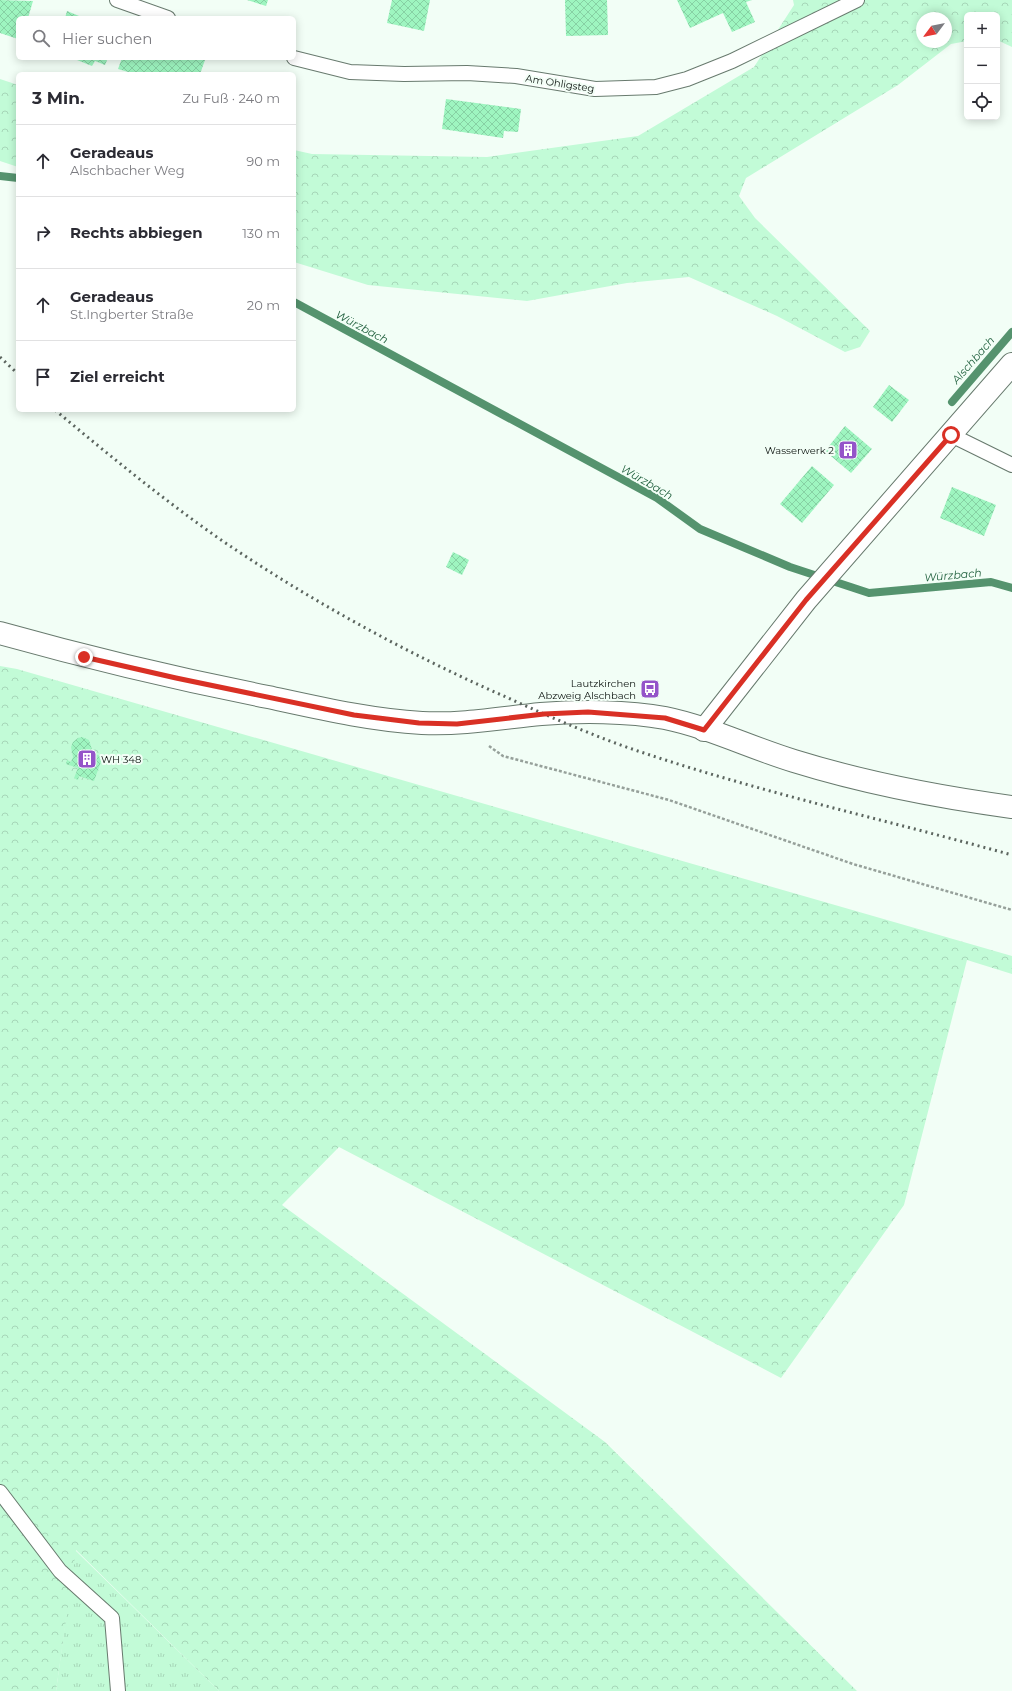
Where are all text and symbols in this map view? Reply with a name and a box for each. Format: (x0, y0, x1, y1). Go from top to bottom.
north arrow (916, 12, 952, 48)
map controls (964, 12, 1000, 120)
button: + (964, 12, 1000, 48)
search box (16, 16, 296, 60)
icon: search (30, 27, 52, 49)
text: Hier suchen (62, 29, 152, 48)
button: − (964, 48, 1000, 84)
street label: Am Ohligsteg (525, 72, 595, 95)
button: locate (964, 84, 1000, 120)
text: 3 Min. (32, 88, 84, 108)
text: Zu Fuß · 240 m (183, 90, 280, 106)
text: Geradeaus (70, 143, 153, 162)
icon: ahead (32, 150, 54, 172)
text: 90 m (246, 153, 280, 169)
text: Alschbacher Weg (70, 162, 185, 178)
icon: right (32, 222, 54, 244)
text: Rechts abbiegen (70, 223, 203, 242)
text: 130 m (242, 225, 280, 241)
text: Geradeaus (70, 287, 153, 306)
icon: ahead (32, 294, 54, 316)
text: 20 m (247, 297, 280, 313)
text: St.Ingberter Straße (70, 306, 194, 322)
water label: Würzbach (333, 307, 391, 347)
water label: Alschbach (948, 333, 997, 387)
icon: arrive (32, 366, 54, 388)
text: Ziel erreicht (70, 367, 165, 386)
route start (942, 426, 960, 444)
building icon: Wasserwerk 2 (837, 439, 859, 461)
place label: Wasserwerk 2 (765, 444, 834, 457)
water label: Würzbach (619, 462, 675, 502)
water label: Würzbach (924, 566, 982, 584)
route end (75, 648, 93, 666)
place label: Lautzkirchen Abzweig Alschbach (538, 677, 636, 702)
bus stop icon: Lautzkirchen Abzweig Alschbach (639, 678, 661, 700)
building icon: WH 348 (76, 748, 98, 770)
place label: WH 348 (101, 753, 141, 766)

